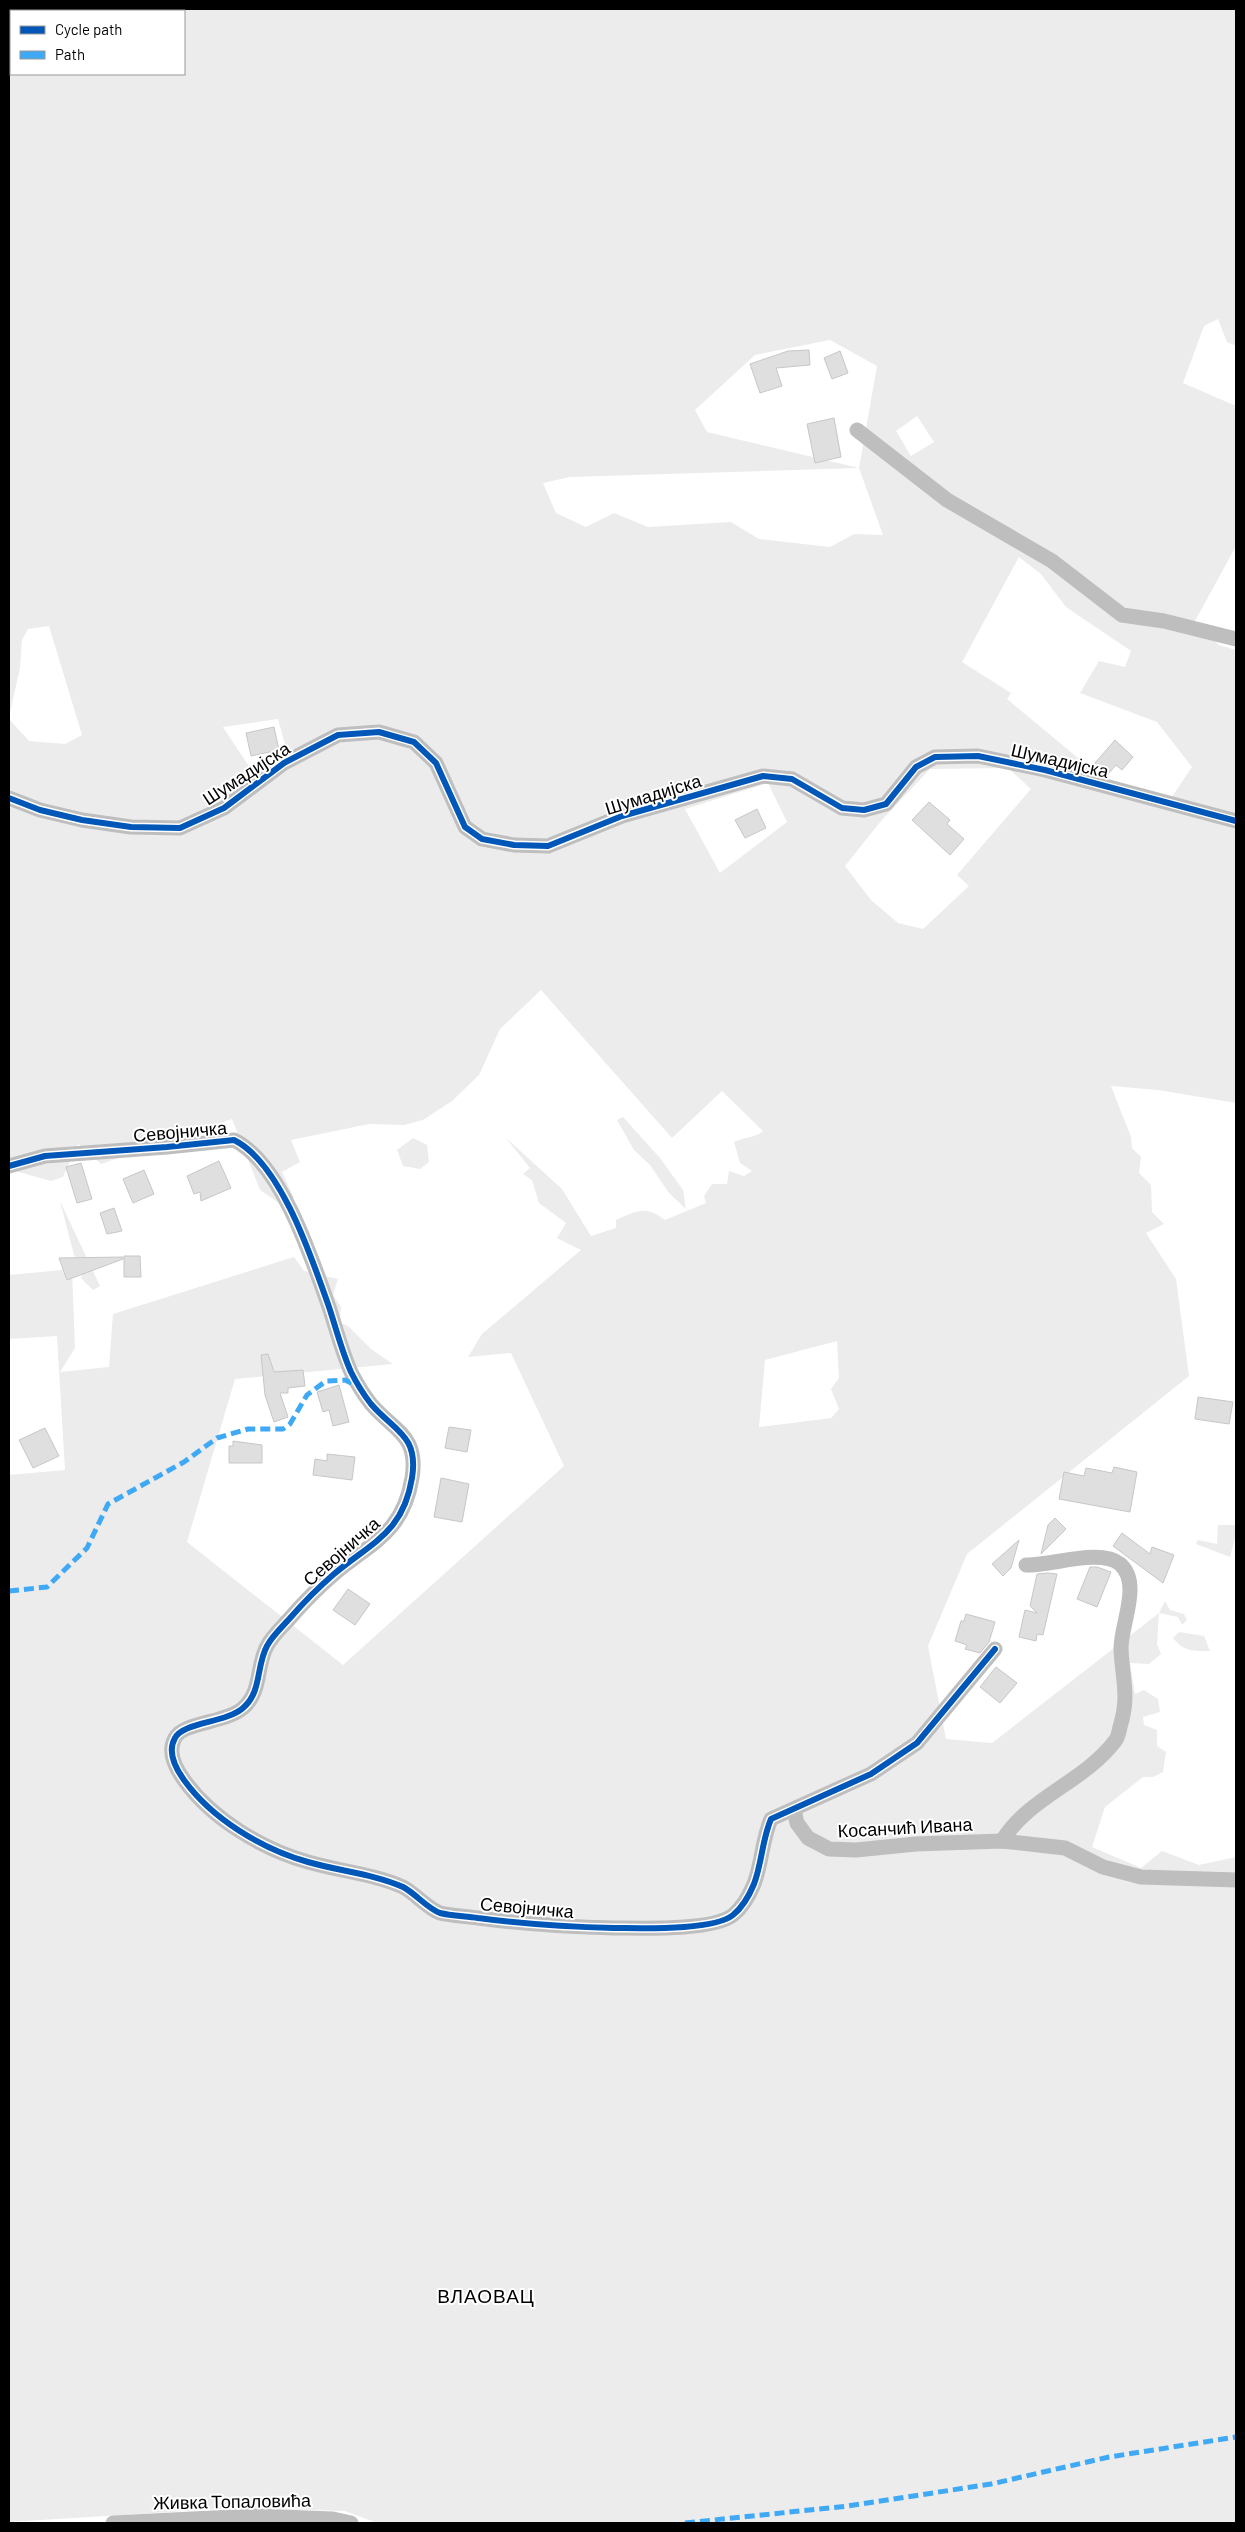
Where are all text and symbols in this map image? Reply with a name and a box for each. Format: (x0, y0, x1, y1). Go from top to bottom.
legend (10, 10, 185, 75)
text: Cycle path (55, 20, 122, 38)
text: Path (55, 45, 85, 63)
street label: Шумадијска (198, 736, 295, 809)
street label: Шумадијска (1009, 738, 1112, 782)
street label: Шумадијска (602, 769, 705, 819)
street label: Севојничка (132, 1116, 229, 1146)
street label: Севојничка (298, 1511, 384, 1590)
street label: Косанчић Ивана (837, 1812, 974, 1842)
street label: Севојничка (479, 1892, 576, 1922)
district label: ВЛАОВАЦ (437, 2284, 535, 2307)
street label: Живка Топаловића (153, 2489, 312, 2513)

